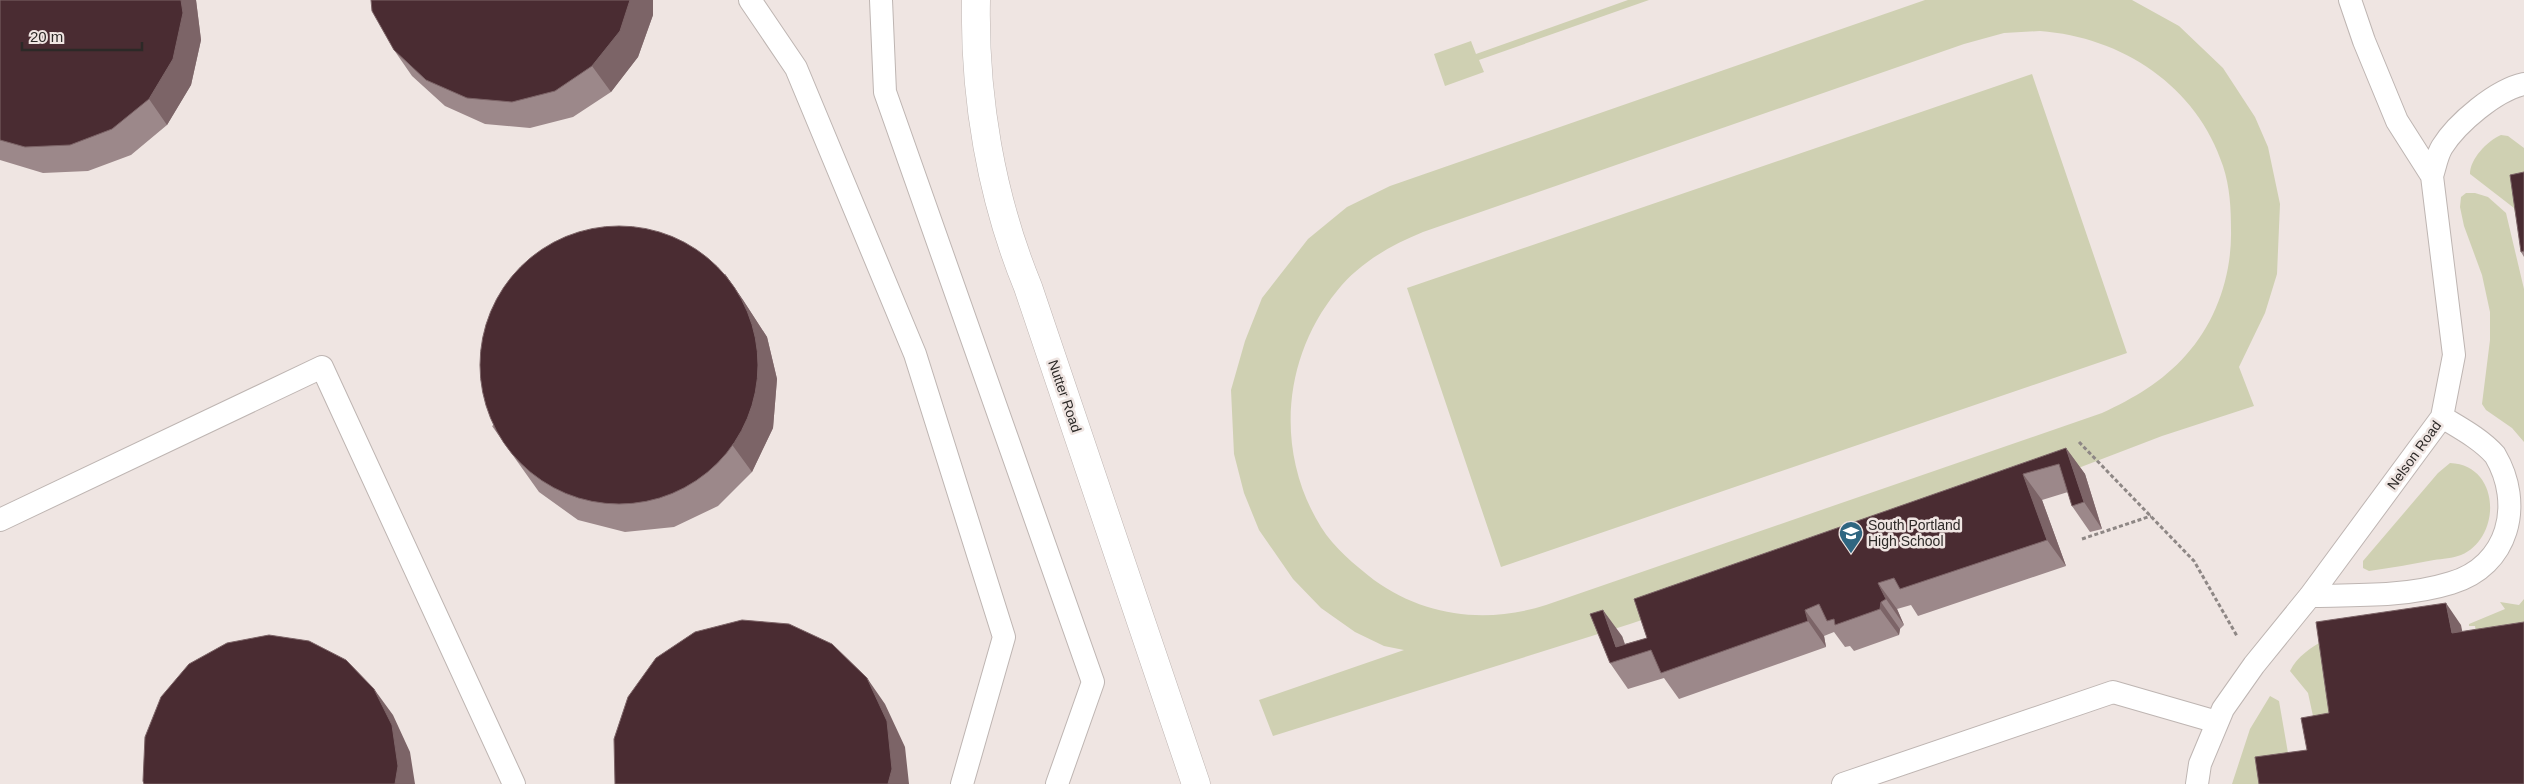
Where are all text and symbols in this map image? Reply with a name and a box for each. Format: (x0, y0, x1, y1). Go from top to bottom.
scale bar (22, 20, 142, 52)
text: 20 m (30, 28, 63, 45)
street label: Nutter Road (1045, 358, 1085, 434)
street label: Nelson Road (2384, 418, 2444, 492)
place label: South Portland High School (1868, 517, 1961, 549)
school or university icon: South Portland High School (1838, 520, 1864, 554)

